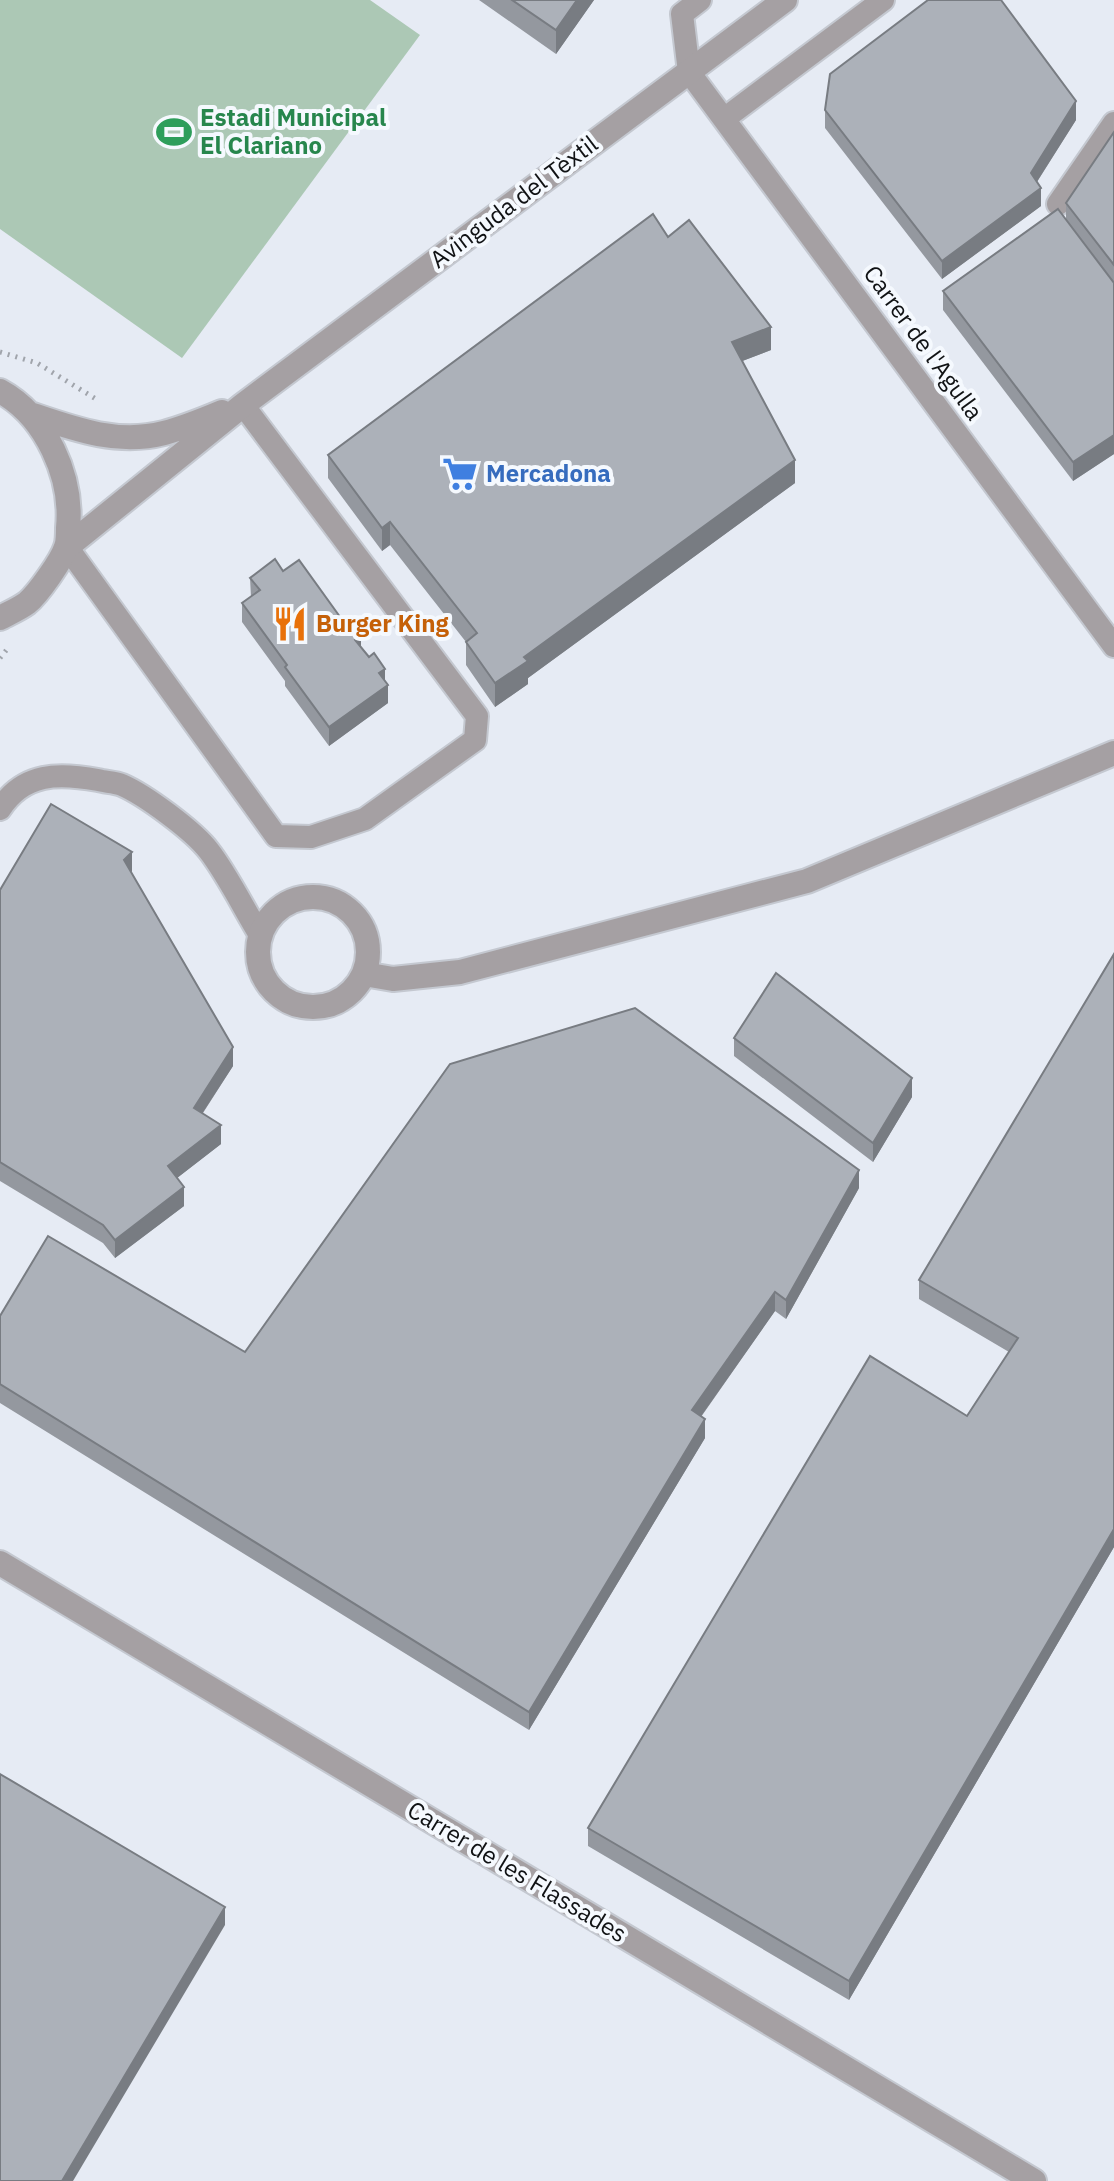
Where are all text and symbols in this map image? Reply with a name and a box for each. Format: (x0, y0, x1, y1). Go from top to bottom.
place label: Estadi Municipal El Clariano (200, 101, 386, 161)
sports icon: Estadi Municipal El Clariano (155, 113, 193, 151)
street label: Avinguda del Tèxtil (423, 128, 604, 275)
street label: Carrer de l'Agulla (857, 259, 991, 426)
supermarket icon: Mercadona (441, 455, 479, 493)
place label: Mercadona (486, 457, 611, 489)
restaurant icon: Burger King (271, 605, 309, 643)
place label: Burger King (316, 607, 449, 639)
street label: Carrer de les Flassades (402, 1793, 633, 1949)

